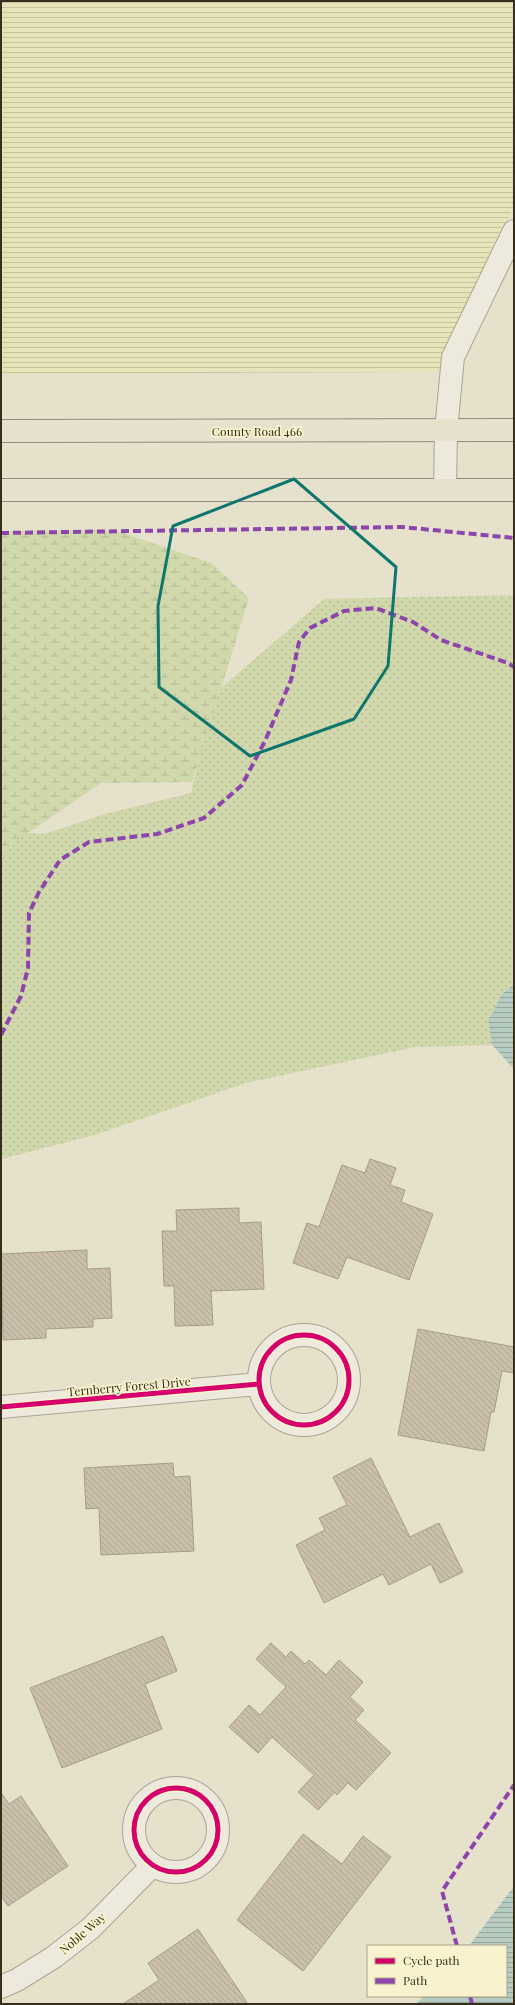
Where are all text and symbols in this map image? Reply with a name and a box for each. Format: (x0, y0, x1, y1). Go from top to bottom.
street label: County Road 466 (212, 423, 302, 439)
street label: Ternberry Forest Drive (67, 1373, 191, 1399)
street label: Noble Way (56, 1909, 108, 1957)
legend (367, 1945, 507, 1997)
text: Cycle path (403, 1952, 460, 1968)
text: Path (403, 1972, 427, 1988)

